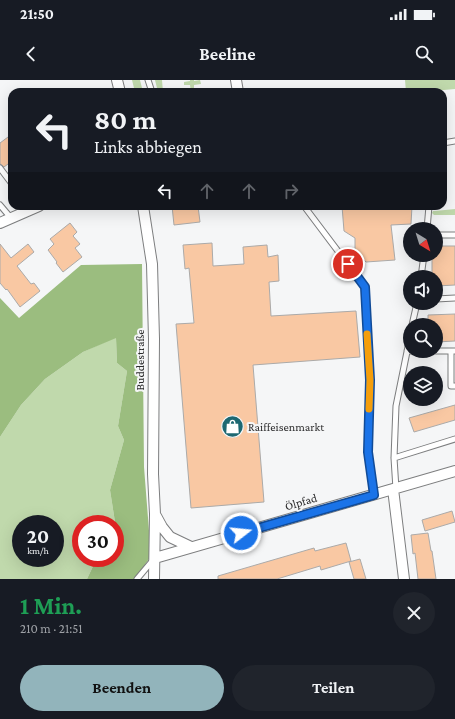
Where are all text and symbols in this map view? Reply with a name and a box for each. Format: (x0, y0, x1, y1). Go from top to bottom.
text: 21:50 (20, 6, 54, 22)
icon: back (20, 43, 42, 65)
icon: search (413, 43, 435, 65)
text: Beeline (199, 44, 256, 64)
icon: left (28, 104, 80, 156)
text: 80 m (94, 104, 156, 135)
text: Links abbiegen (94, 137, 202, 157)
icon: left (154, 180, 176, 202)
icon: ahead (196, 180, 218, 202)
icon: ahead (238, 180, 260, 202)
icon: right (280, 180, 302, 202)
north arrow (403, 222, 443, 262)
map controls (403, 222, 443, 406)
pin (331, 247, 365, 281)
icon: arrive (337, 253, 359, 275)
button: sound (403, 270, 443, 310)
button: search (403, 318, 443, 358)
street label: Buddestraße (133, 329, 147, 391)
button: layers (403, 366, 443, 406)
shop icon: Raiffeisenmarkt (219, 414, 245, 440)
place label: Raiffeisenmarkt (248, 420, 325, 434)
street label: Ölpfad (283, 491, 319, 513)
position arrow (220, 512, 262, 554)
speed limit sign: 30 (72, 515, 124, 567)
text: 20 (27, 525, 49, 547)
text: km/h (27, 545, 49, 556)
text: 1 Min. (20, 592, 82, 619)
button: close (393, 592, 435, 634)
text: 210 m · 21:51 (20, 621, 83, 636)
button: Beenden (20, 665, 224, 711)
button: Teilen (232, 665, 435, 711)

